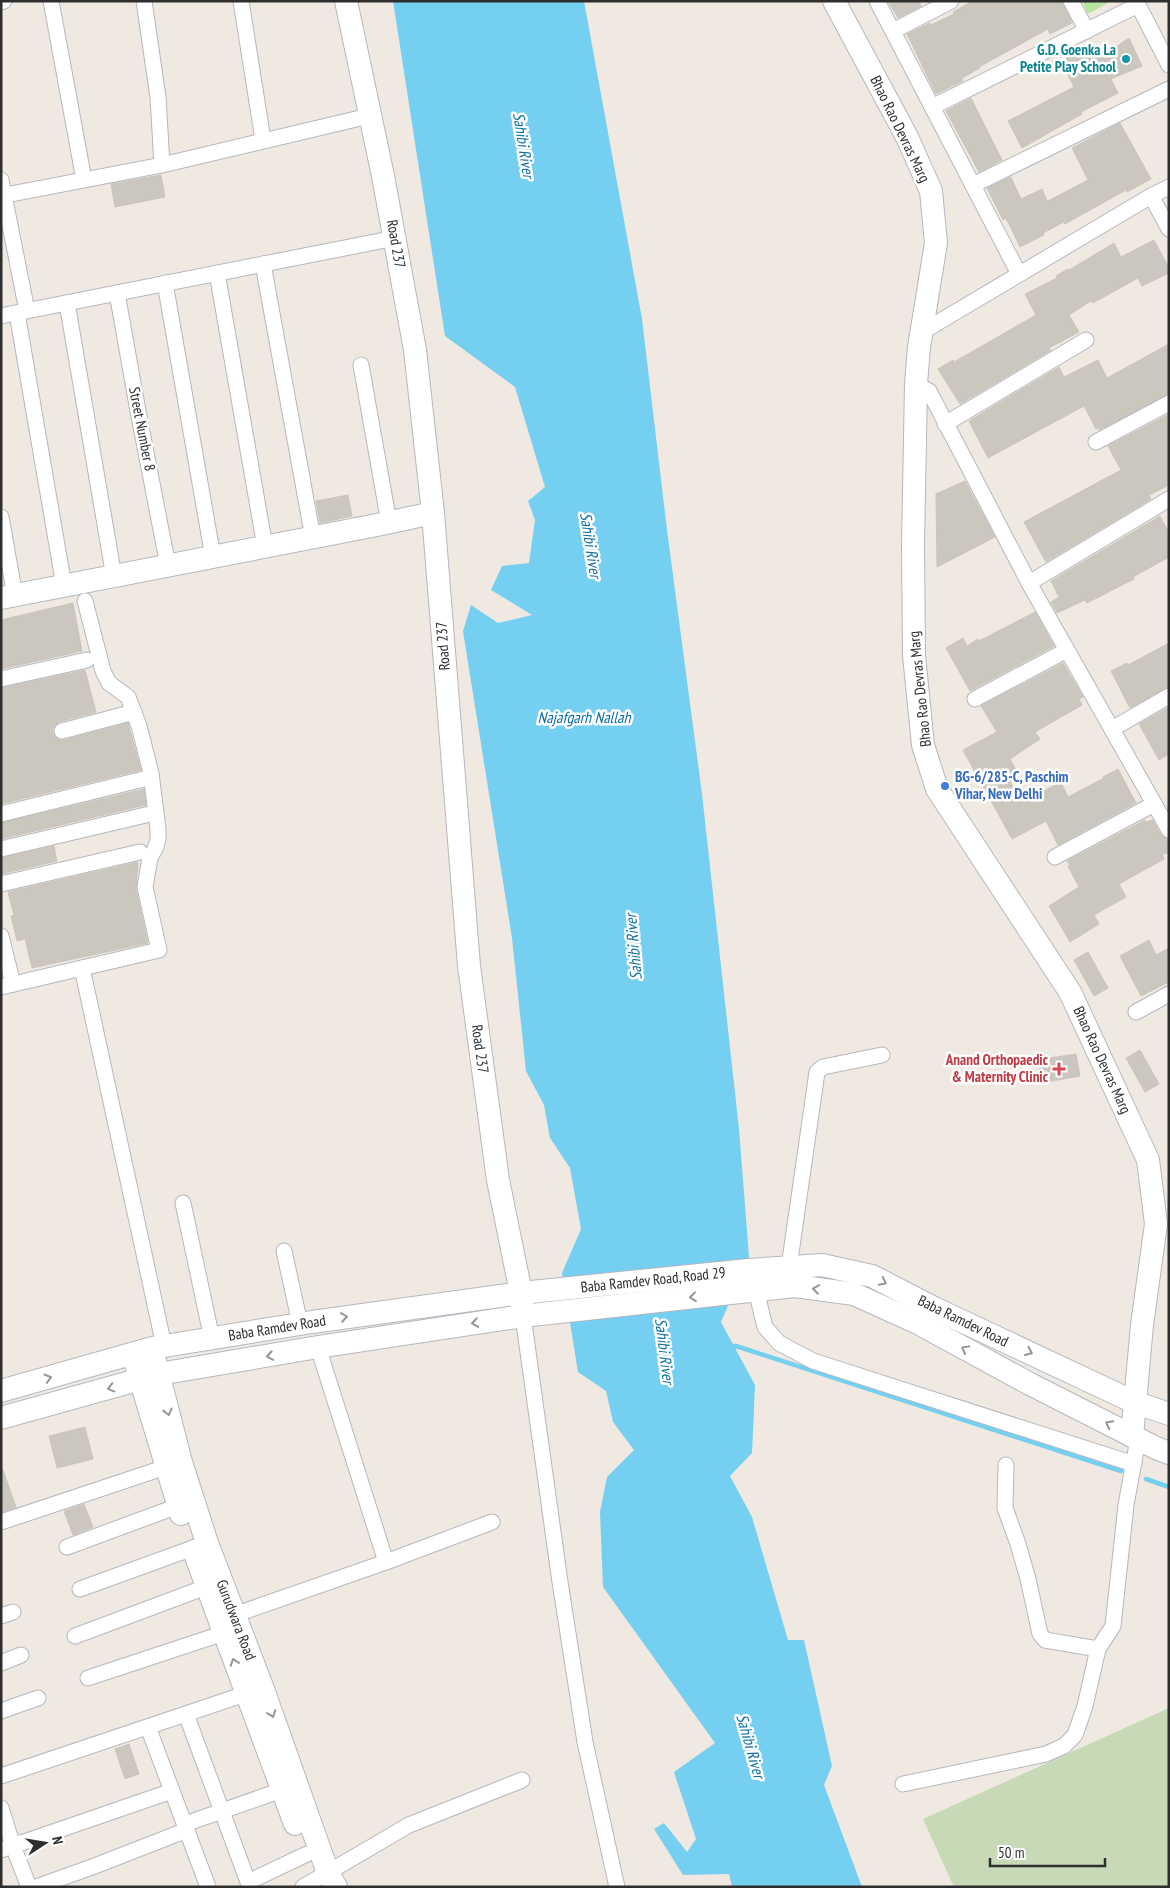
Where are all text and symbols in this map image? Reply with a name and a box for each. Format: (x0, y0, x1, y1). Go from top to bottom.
place label: G.D. Goenka La Petite Play School (1020, 40, 1116, 76)
marker: G.D. Goenka La Petite Play School (1120, 53, 1132, 65)
street label: Bhao Rao Devras Marg (866, 72, 934, 185)
water label: Sahibi River (509, 111, 539, 182)
street label: Road 237 (383, 218, 410, 270)
street label: Street Number 8 (125, 385, 160, 473)
water label: Sahibi River (576, 511, 606, 582)
street label: Road 237 (431, 621, 454, 671)
street label: Bhao Rao Devras Marg (904, 630, 935, 748)
water label: Najafgarh Nallah (538, 707, 631, 727)
place label: BG-6/285-C, Paschim Vihar, New Delhi (954, 767, 1069, 803)
marker: BG-6/285-C, Paschim Vihar, New Delhi (939, 780, 951, 792)
water label: Sahibi River (620, 911, 646, 981)
street label: Bhao Rao Devras Marg (1069, 1003, 1136, 1117)
street label: Road 237 (468, 1023, 493, 1075)
place label: Anand Orthopaedic & Maternity Clinic (945, 1050, 1049, 1086)
marker: Anand Orthopaedic & Maternity Clinic (1052, 1062, 1066, 1076)
street label: Baba Ramdev Road, Road 29 (580, 1262, 726, 1297)
one-way arrow (878, 1276, 887, 1286)
one-way arrow (811, 1284, 819, 1295)
street label: Baba Ramdev Road (915, 1290, 1012, 1351)
one-way arrow (689, 1291, 697, 1302)
street label: Baba Ramdev Road (227, 1310, 327, 1345)
one-way arrow (340, 1313, 348, 1323)
one-way arrow (471, 1317, 479, 1328)
water label: Sahibi River (651, 1317, 679, 1388)
one-way arrow (961, 1345, 970, 1355)
one-way arrow (1024, 1346, 1033, 1357)
one-way arrow (265, 1350, 274, 1360)
one-way arrow (43, 1373, 52, 1383)
one-way arrow (106, 1382, 115, 1393)
one-way arrow (163, 1407, 173, 1415)
one-way arrow (1105, 1420, 1114, 1430)
street label: Gurudwara Road (212, 1577, 261, 1663)
one-way arrow (230, 1658, 240, 1667)
one-way arrow (266, 1710, 276, 1718)
water label: Sahibi River (732, 1712, 770, 1783)
north arrow (20, 1818, 70, 1868)
text: N (48, 1835, 67, 1846)
scale bar (990, 1836, 1105, 1868)
text: 50 m (998, 1843, 1024, 1862)

